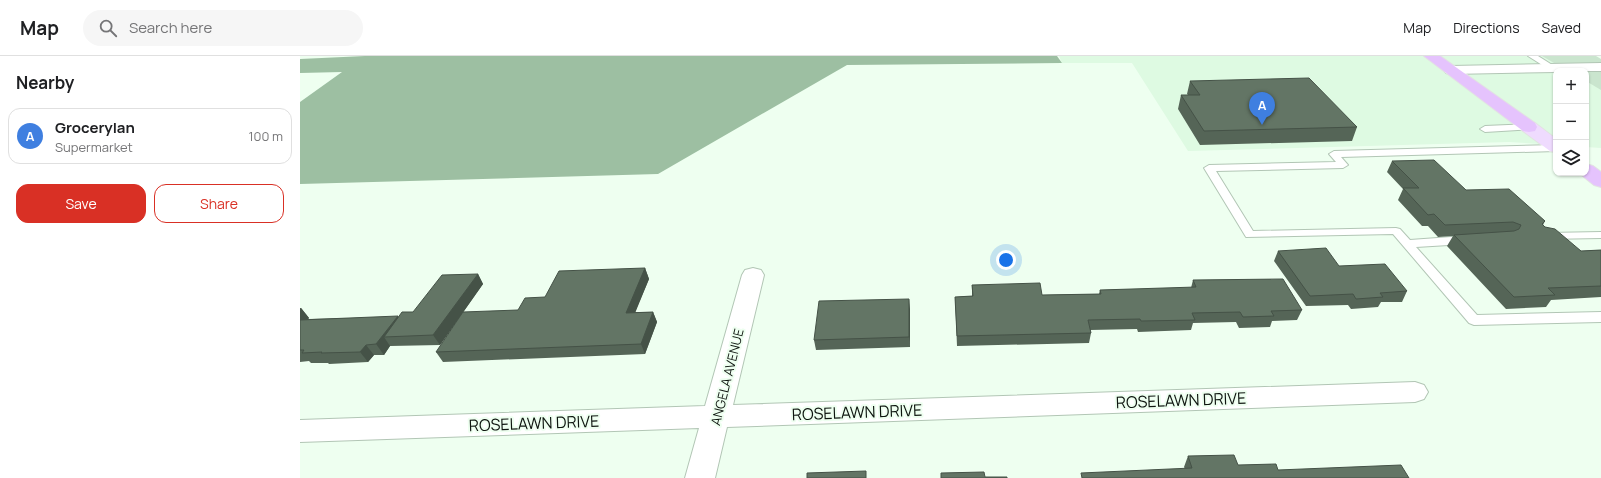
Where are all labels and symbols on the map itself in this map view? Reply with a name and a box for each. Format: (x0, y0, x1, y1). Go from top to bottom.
pin: A (1249, 92, 1275, 125)
your location (996, 250, 1016, 270)
street label: ANGELA AVENUE (706, 327, 748, 427)
street label: ROSELAWN DRIVE (1116, 387, 1246, 413)
street label: ROSELAWN DRIVE (792, 399, 922, 425)
street label: ROSELAWN DRIVE (469, 410, 599, 436)

